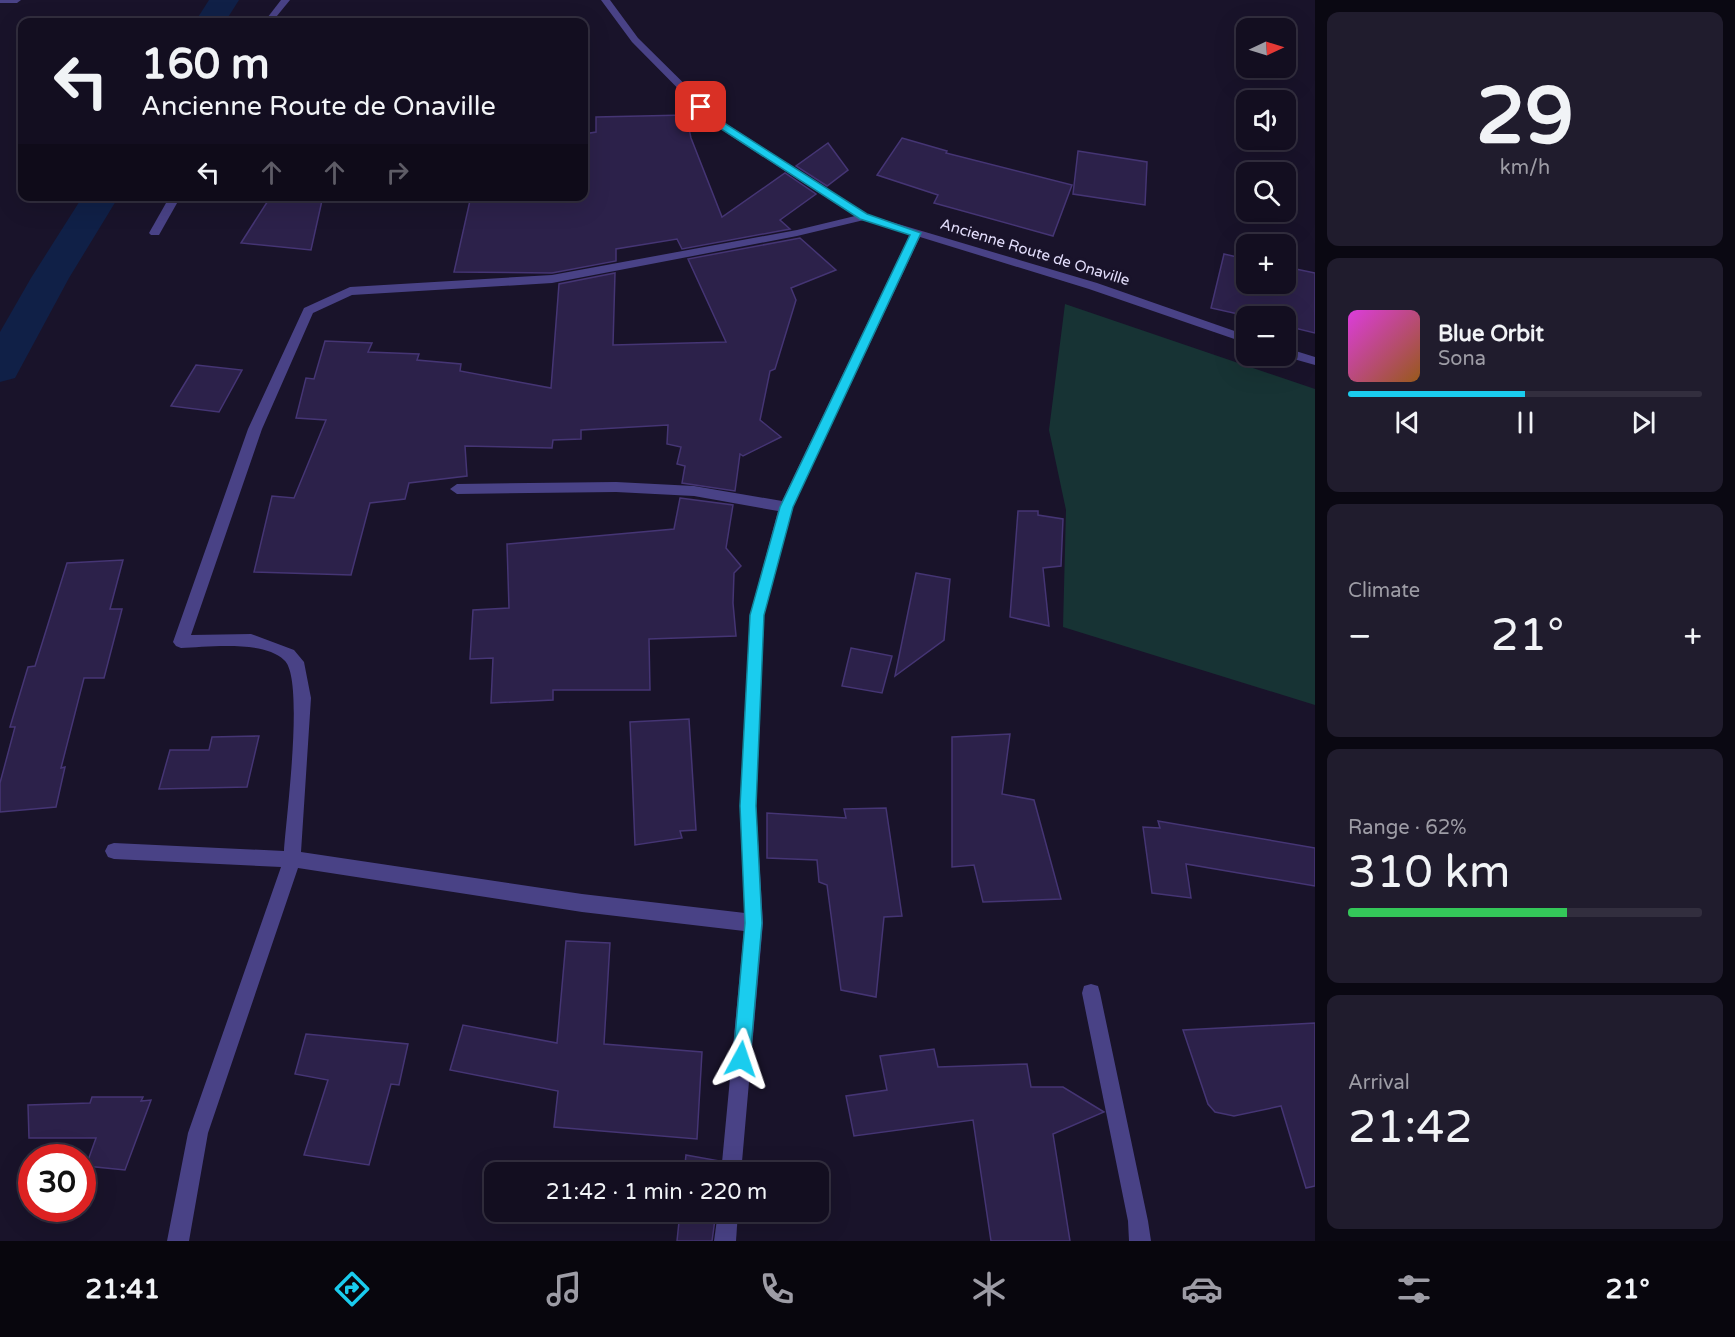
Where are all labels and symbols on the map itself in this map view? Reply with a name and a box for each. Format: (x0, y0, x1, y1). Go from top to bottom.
north arrow (1236, 18, 1296, 78)
pin (675, 81, 726, 132)
street label: Ancienne Route de Onaville (938, 215, 1132, 289)
position arrow (709, 1027, 773, 1091)
speed limit sign: 30 (18, 1144, 96, 1222)

